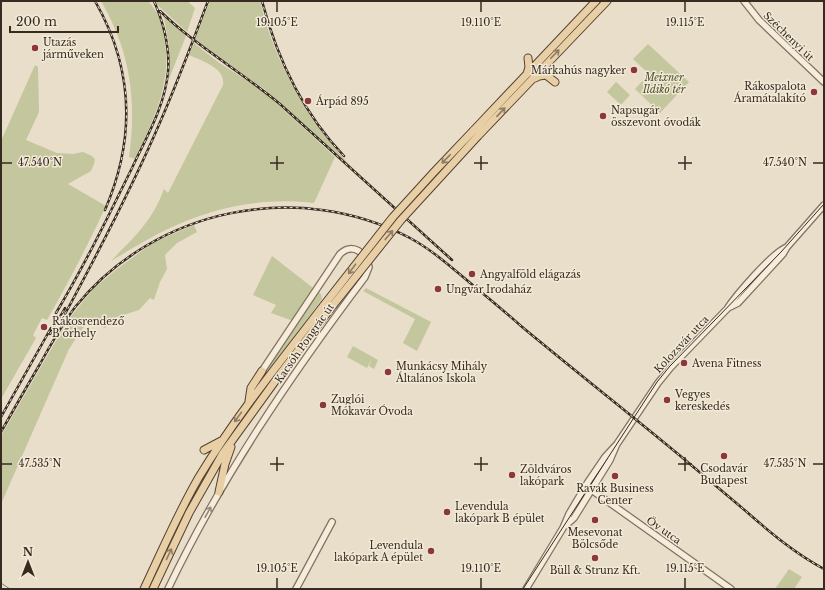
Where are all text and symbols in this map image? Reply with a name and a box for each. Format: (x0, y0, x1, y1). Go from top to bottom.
scale bar (10, 8, 118, 34)
street label: Széchenyi út (761, 9, 817, 64)
text: 200 m (16, 14, 57, 29)
text: 19.105°E (256, 16, 298, 29)
text: 19.110°E (461, 16, 501, 29)
text: 19.115°E (666, 16, 704, 29)
place label: Utazás járműveken (41, 36, 104, 61)
marker: Utazás járműveken (30, 43, 40, 53)
one-way arrow (550, 50, 559, 60)
place label: Márkahús nagyker (531, 64, 626, 77)
marker: Márkahús nagyker (629, 65, 639, 75)
park label: Meixner Ildikó tér (642, 71, 686, 96)
place label: Rákospalota Áramátalakító (733, 80, 806, 105)
marker: Rákospalota Áramátalakító (809, 87, 819, 97)
place label: Árpád 895 (315, 94, 369, 108)
marker: Árpád 895 (303, 96, 313, 106)
place label: Napsugár összevont óvodák (611, 104, 702, 129)
one-way arrow (496, 107, 505, 117)
marker: Napsugár összevont óvodák (598, 111, 608, 121)
one-way arrow (441, 154, 450, 164)
text: 47.540°N (18, 156, 62, 169)
text: 47.540°N (763, 156, 807, 169)
one-way arrow (384, 229, 393, 240)
one-way arrow (348, 263, 356, 274)
place label: Angyalföld elágazás (479, 268, 581, 281)
marker: Angyalföld elágazás (467, 269, 477, 279)
place label: Ungvár Irodaház (446, 283, 532, 296)
marker: Ungvár Irodaház (433, 284, 443, 294)
street label: Kacsóh Pongrác út (272, 301, 337, 386)
street label: Kolozsvár utca (651, 312, 712, 376)
place label: Rákosrendező B őrhely (52, 315, 125, 340)
marker: Rákosrendező B őrhely (39, 322, 49, 332)
place label: Avena Fitness (691, 357, 762, 370)
marker: Avena Fitness (679, 358, 689, 368)
place label: Munkácsy Mihály Általános Iskola (395, 360, 488, 385)
marker: Munkácsy Mihály Általános Iskola (383, 367, 393, 377)
place label: Vegyes kereskedés (674, 388, 730, 413)
place label: Zuglói Mókavár Óvoda (331, 393, 413, 418)
marker: Vegyes kereskedés (662, 395, 672, 405)
marker: Zuglói Mókavár Óvoda (318, 400, 328, 410)
one-way arrow (234, 412, 242, 423)
marker: Csodavár Budapest (719, 451, 729, 461)
text: 47.535°N (19, 457, 61, 470)
text: 47.535°N (764, 457, 806, 470)
place label: Csodavár Budapest (700, 462, 748, 487)
place label: Zöldváros lakópark (520, 463, 572, 488)
marker: Zöldváros lakópark (507, 470, 517, 480)
marker: Ravak Business Center (610, 471, 620, 481)
place label: Ravak Business Center (576, 482, 654, 507)
place label: Levendula lakópark B épület (455, 500, 545, 525)
one-way arrow (204, 506, 212, 518)
marker: Levendula lakópark B épület (442, 507, 452, 517)
street label: Öv utca (644, 513, 685, 547)
marker: Mesevonat Bölcsőde (590, 515, 600, 525)
place label: Mesevonat Bölcsőde (567, 526, 623, 551)
place label: Levendula lakópark A épület (334, 539, 423, 564)
north arrow (8, 542, 48, 582)
text: N (23, 545, 34, 559)
marker: Levendula lakópark A épület (426, 546, 436, 556)
one-way arrow (166, 548, 173, 560)
marker: Büll & Strunz Kft. (590, 553, 600, 563)
text: 19.105°E (256, 562, 298, 575)
text: 19.110°E (461, 562, 501, 575)
text: 19.115°E (666, 562, 704, 575)
place label: Büll & Strunz Kft. (550, 564, 640, 577)

